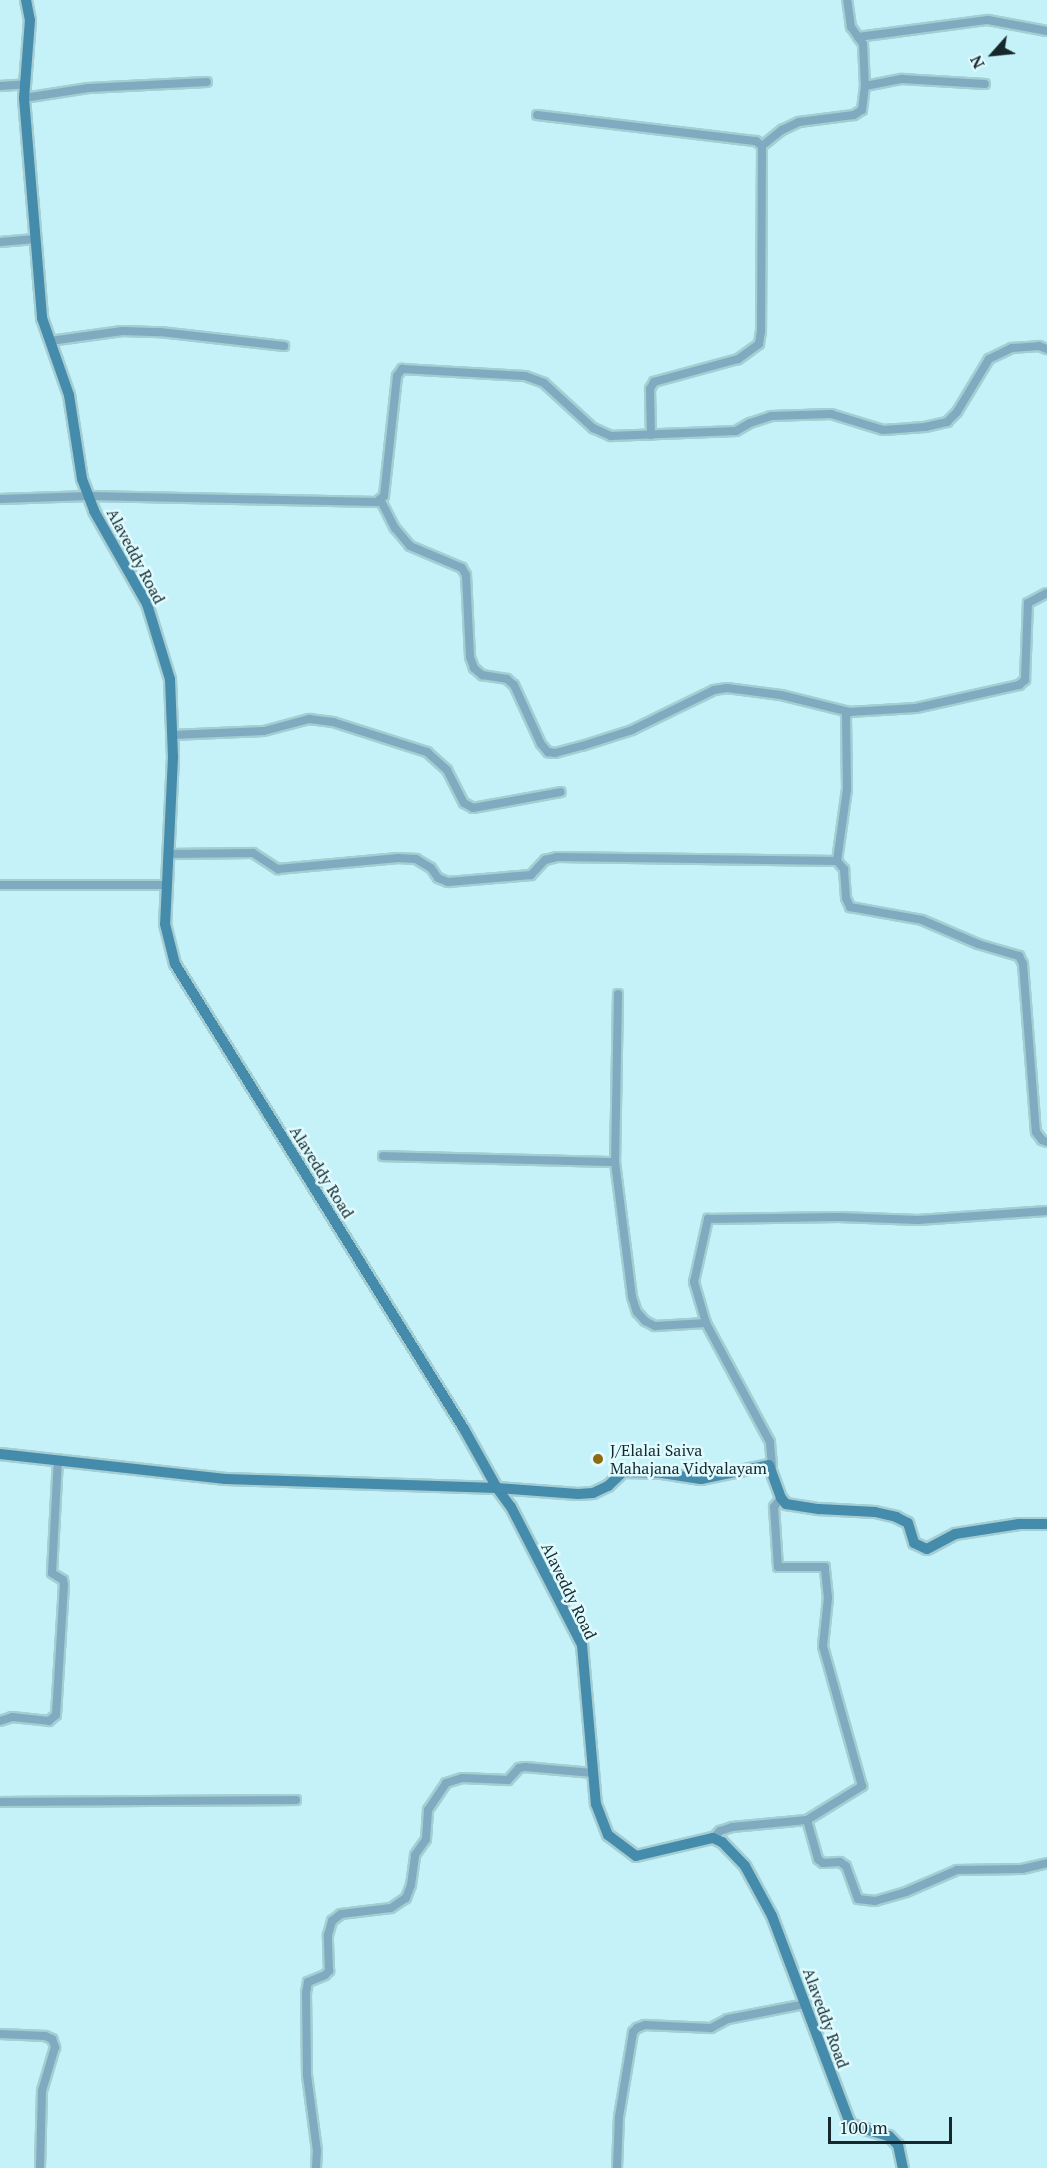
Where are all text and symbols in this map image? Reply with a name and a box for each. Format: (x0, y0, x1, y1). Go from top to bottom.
north arrow (963, 24, 1023, 84)
text: N (964, 52, 990, 73)
street label: Alaveddy Road (103, 505, 169, 607)
street label: Alaveddy Road (286, 1122, 358, 1222)
place label: J/Elalai Saiva Mahajana Vidyalayam (610, 1440, 767, 1478)
marker: J/Elalai Saiva Mahajana Vidyalayam (591, 1452, 605, 1466)
street label: Alaveddy Road (537, 1540, 601, 1642)
street label: Alaveddy Road (799, 1965, 853, 2071)
scale bar (831, 2105, 956, 2143)
text: 100 m (839, 2115, 888, 2139)

